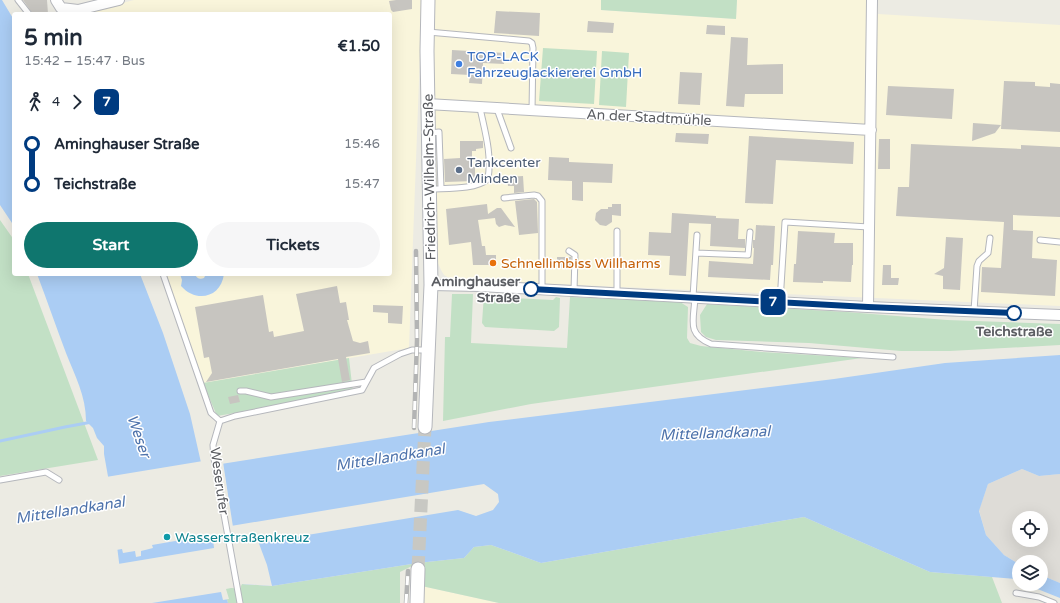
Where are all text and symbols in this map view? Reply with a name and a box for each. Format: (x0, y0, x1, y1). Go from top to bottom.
text: 5 min (24, 25, 83, 51)
text: €1.50 (338, 37, 380, 55)
place label: TOP-LACK Fahrzeuglackiererei GmbH (467, 48, 642, 81)
text: 15:42 – 15:47 · Bus (24, 53, 145, 69)
marker: TOP-LACK Fahrzeuglackiererei GmbH (454, 59, 464, 69)
icon: walk (24, 91, 46, 113)
icon: forward (66, 91, 88, 113)
text: 7 (102, 93, 111, 110)
street label: Friedrich-Wilhelm-Straße (420, 93, 439, 261)
text: 4 (52, 94, 60, 110)
street label: An der Stadtmühle (586, 106, 712, 129)
text: Aminghauser Straße (54, 135, 200, 153)
text: 15:46 (344, 136, 380, 152)
place label: Tankcenter Minden (467, 154, 541, 187)
marker: Tankcenter Minden (454, 165, 464, 175)
text: Teichstraße (54, 175, 136, 193)
text: 15:47 (344, 176, 380, 192)
button: Start (24, 222, 198, 268)
button: Tickets (206, 222, 380, 268)
place label: Schnellimbiss Willharms (501, 255, 661, 272)
marker: Schnellimbiss Willharms (488, 258, 498, 268)
place label: Aminghauser Straße (431, 273, 521, 306)
marker: Aminghauser Straße (523, 281, 539, 297)
line badge: 7 (760, 289, 786, 315)
text: 7 (769, 293, 777, 310)
marker: Teichstraße (1006, 305, 1022, 321)
place label: Teichstraße (975, 323, 1052, 340)
water label: Weser (123, 412, 155, 462)
water label: Mittellandkanal (660, 422, 773, 444)
water label: Mittellandkanal (334, 439, 448, 475)
street label: Weserufer (206, 446, 233, 517)
water label: Mittellandkanal (14, 492, 128, 528)
map controls (1012, 511, 1048, 591)
button: locate (1012, 511, 1048, 547)
place label: Wasserstraßenkreuz (175, 529, 310, 546)
marker: Wasserstraßenkreuz (162, 532, 172, 542)
button: layers (1012, 555, 1048, 591)

